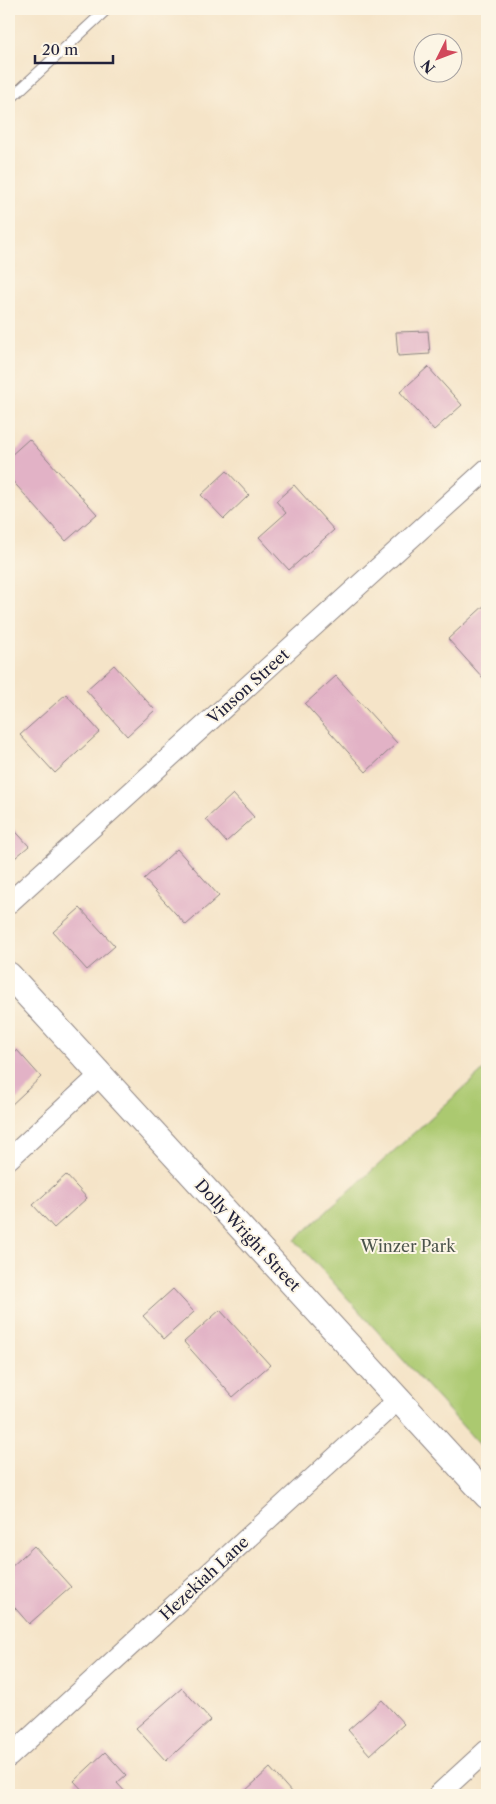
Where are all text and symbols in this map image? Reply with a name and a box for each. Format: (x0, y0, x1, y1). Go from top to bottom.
scale bar (35, 32, 112, 64)
north arrow (414, 32, 464, 82)
text: 20 m (42, 40, 78, 59)
text: N (418, 56, 439, 77)
street label: Vinson Street (202, 644, 293, 729)
street label: Dolly Wright Street (191, 1175, 305, 1295)
park label: Winzer Park (359, 1236, 456, 1256)
street label: Hezekiah Lane (155, 1532, 253, 1624)

